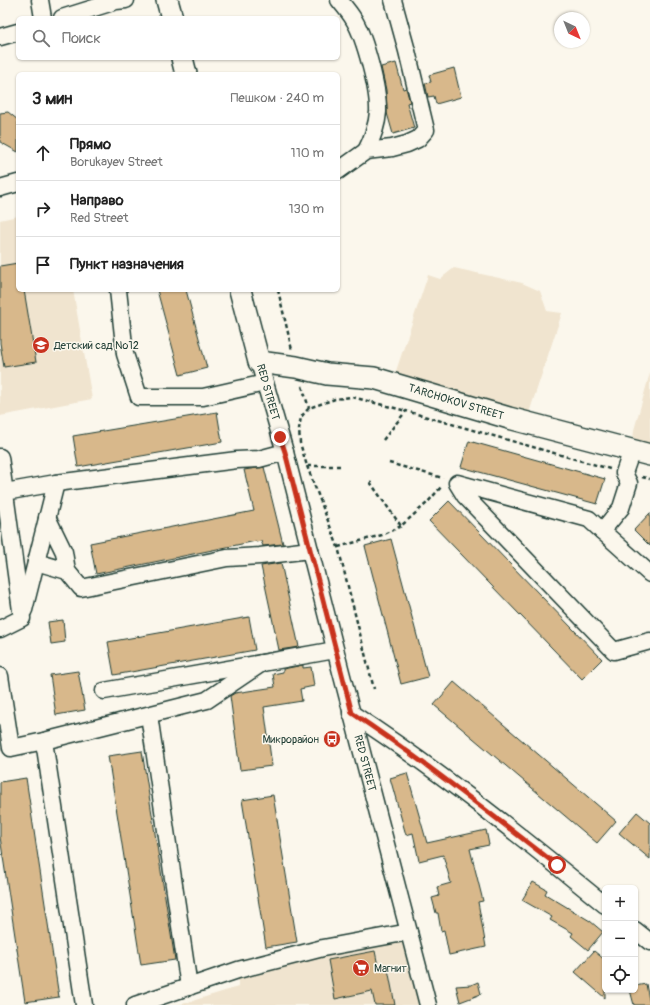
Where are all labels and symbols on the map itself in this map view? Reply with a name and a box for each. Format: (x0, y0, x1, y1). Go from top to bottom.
north arrow (554, 12, 590, 48)
school or university icon: Детский сад №12 (31, 335, 51, 355)
place label: Детский сад №12 (53, 339, 139, 352)
street label: RED STREET (254, 362, 282, 422)
street label: TARCHOKOV STREET (407, 381, 505, 423)
route end (271, 428, 289, 446)
bus stop icon: Микрорайон (322, 729, 342, 749)
place label: Микрорайон (262, 733, 319, 746)
street label: RED STREET (351, 733, 379, 793)
route start (548, 856, 566, 874)
supermarket icon: Магнит (351, 958, 371, 978)
place label: Магнит (374, 962, 407, 975)

